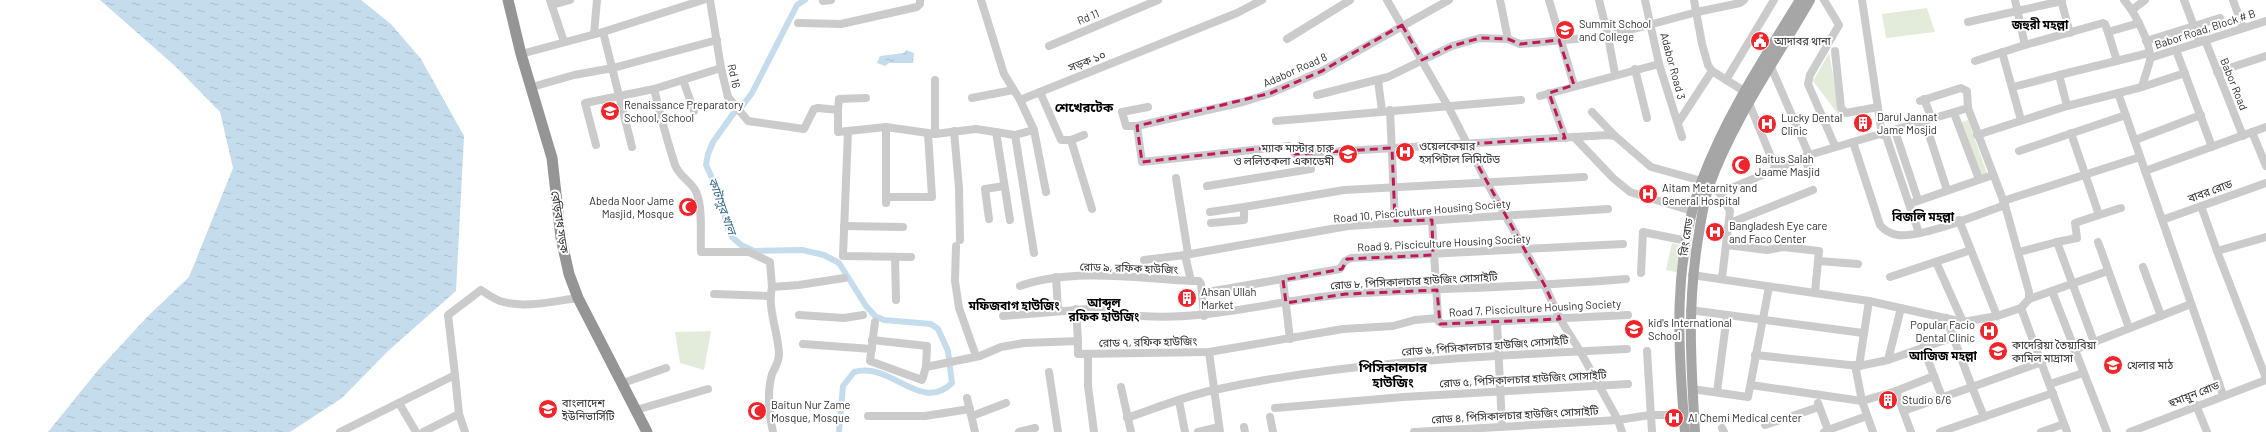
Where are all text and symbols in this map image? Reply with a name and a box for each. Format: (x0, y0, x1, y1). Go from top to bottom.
street label: Rd 11 (1075, 6, 1101, 27)
street label: Babor Road, Block # B (2153, 6, 2257, 51)
place label: Summit School and College (1579, 17, 1651, 43)
district label: জহুরী মহল্লা (2011, 17, 2069, 31)
school or university icon: Summit School and College (1554, 19, 1576, 41)
public building icon: আদাবর থানা (1749, 30, 1771, 52)
street label: Adabor Road 3 (1658, 31, 1689, 101)
place label: আদাবর থানা (1773, 34, 1832, 47)
street label: সড়ক ১০ (1065, 48, 1107, 74)
street label: Adabor Road 8 (1261, 50, 1329, 89)
street label: Babor Road (2218, 56, 2251, 112)
street label: Rd 16 (726, 63, 743, 90)
place label: Renaissance Preparatory School, School (624, 98, 743, 124)
district label: শেখেরটেক (1055, 99, 1114, 115)
school or university icon: Renaissance Preparatory School, School (599, 100, 621, 122)
place label: Darul Jannat Jame Mosjid (1877, 110, 1937, 136)
place label: Lucky Dental Clinic (1781, 111, 1842, 137)
building icon: Darul Jannat Jame Mosjid (1852, 112, 1874, 134)
hospital icon: Lucky Dental Clinic (1756, 113, 1778, 135)
place label: ওয়েলকেয়ার হসপিটাল লিমিটেড (1418, 139, 1500, 165)
place label: ম্যাক মাস্টার চারু ও ললিতকলা একাডেমী (1234, 141, 1335, 167)
hospital icon: ওয়েলকেয়ার হসপিটাল লিমিটেড (1394, 141, 1416, 163)
school or university icon: ম্যাক মাস্টার চারু ও ললিতকলা একাডেমী (1337, 143, 1359, 165)
place label: Baitus Salah Jaame Masjid (1755, 152, 1820, 178)
mosque icon: Baitus Salah Jaame Masjid (1730, 154, 1752, 176)
water label: কাটাসুর খাল (705, 175, 740, 238)
street label: বাবর রোড (2185, 176, 2234, 205)
place label: Aitam Metarnity and General Hospital (1662, 181, 1757, 207)
hospital icon: Aitam Metarnity and General Hospital (1637, 183, 1659, 205)
street label: বেড়িবাধ সড়ক (549, 190, 572, 254)
place label: Abeda Noor Jame Masjid, Mosque (589, 194, 674, 220)
mosque icon: Abeda Noor Jame Masjid, Mosque (677, 196, 699, 218)
street label: Road 10, Pisciculture Housing Society (1333, 196, 1511, 225)
district label: বিজলি মহল্লা (1891, 209, 1955, 223)
street label: রিং রোড (1676, 217, 1695, 258)
place label: Bangladesh Eye care and Faco Center (1729, 219, 1827, 245)
hospital icon: Bangladesh Eye care and Faco Center (1704, 221, 1726, 243)
street label: Road 9, Pisciculture Housing Society (1357, 231, 1531, 254)
street label: রোড ৯, রফিক হাউজিং (1079, 259, 1179, 276)
street label: রোড ৮, পিসিকালচার হাউজিং সোসাইটি (1330, 270, 1499, 291)
place label: Ahsan Ullah Market (1201, 285, 1256, 311)
building icon: Ahsan Ullah Market (1176, 287, 1198, 309)
district label: আব্দুল রফিক হাউজিং (1068, 295, 1140, 323)
street label: Road 7, Pisciculture Housing Society (1448, 296, 1621, 319)
district label: মফিজবাগ হাউজিং (967, 298, 1060, 312)
place label: kid's International School (1648, 316, 1732, 342)
school or university icon: kid's International School (1623, 318, 1645, 340)
place label: Popular Facio Dental Clinic (1910, 318, 1975, 344)
hospital icon: Popular Facio Dental Clinic (1978, 320, 2000, 342)
street label: রোড ৬, পিসিকালচার হাউজিং সোসাইটি (1401, 333, 1570, 358)
street label: রোড ৭, রফিক হাউজিং (1099, 334, 1198, 349)
place label: কাদেরিয়া তৈয়্যবিয়া কামিল মাদ্রাসা (2011, 338, 2097, 364)
school or university icon: কাদেরিয়া তৈয়্যবিয়া কামিল মাদ্রাসা (1987, 340, 2009, 362)
district label: আজিজ মহল্লা (1908, 348, 1978, 362)
school or university icon: খেলার মাঠ (2102, 354, 2124, 376)
place label: খেলার মাঠ (2127, 358, 2174, 371)
district label: পিসিকালচার হাউজিং (1358, 359, 1427, 390)
street label: রোড ৫, পিসিকালচার হাউজিং সোসাইটি (1439, 368, 1608, 389)
street label: হুমায়ুন রোড (2166, 378, 2222, 411)
building icon: Studio 6/6 (1877, 389, 1899, 411)
place label: Studio 6/6 (1902, 393, 1951, 406)
place label: বাংলাদেশ ইউনিভার্সিটি (561, 396, 616, 422)
school or university icon: বাংলাদেশ ইউনিভার্সিটি (537, 398, 559, 420)
place label: Baitun Nur Zame Mosque, Mosque (771, 398, 851, 424)
mosque icon: Baitun Nur Zame Mosque, Mosque (746, 400, 768, 422)
street label: রোড ৪, পিসিকালচার হাউজিং সোসাইটি (1431, 404, 1600, 425)
hospital icon: Al Chemi Medical center (1663, 407, 1685, 429)
place label: Al Chemi Medical center (1688, 411, 1802, 424)

